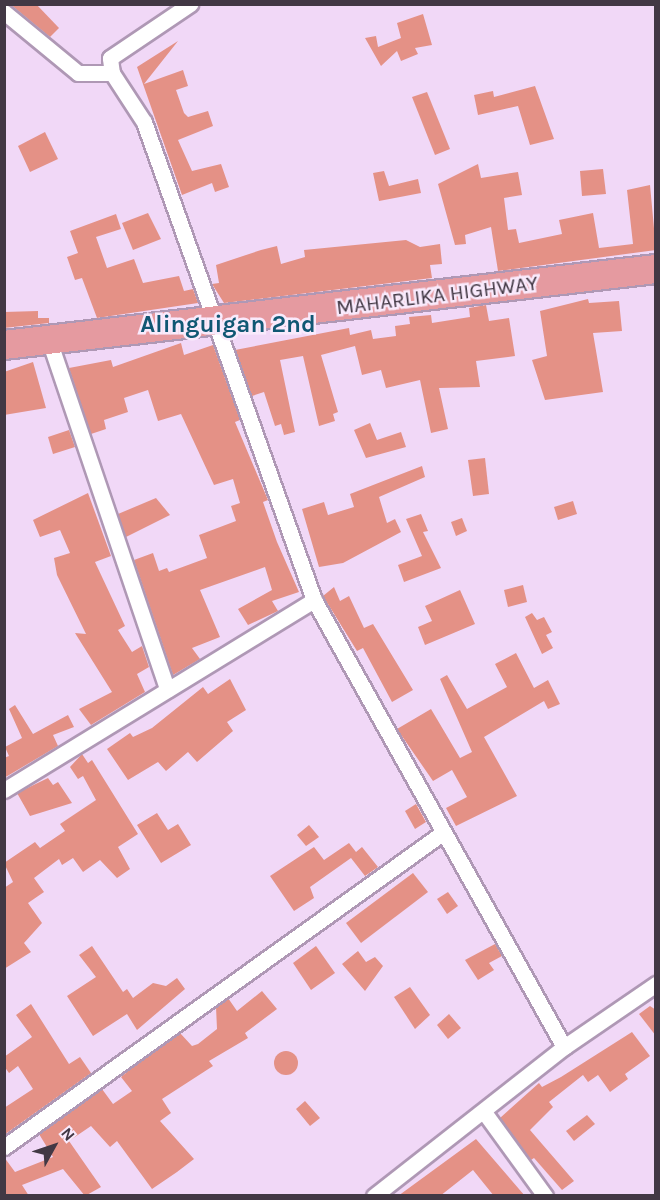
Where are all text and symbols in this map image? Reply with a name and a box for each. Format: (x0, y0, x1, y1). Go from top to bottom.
street label: MAHARLIKA HIGHWAY (335, 270, 539, 320)
district label: Alinguigan 2nd (140, 311, 316, 339)
north arrow (24, 1116, 84, 1176)
text: N (57, 1124, 79, 1145)

